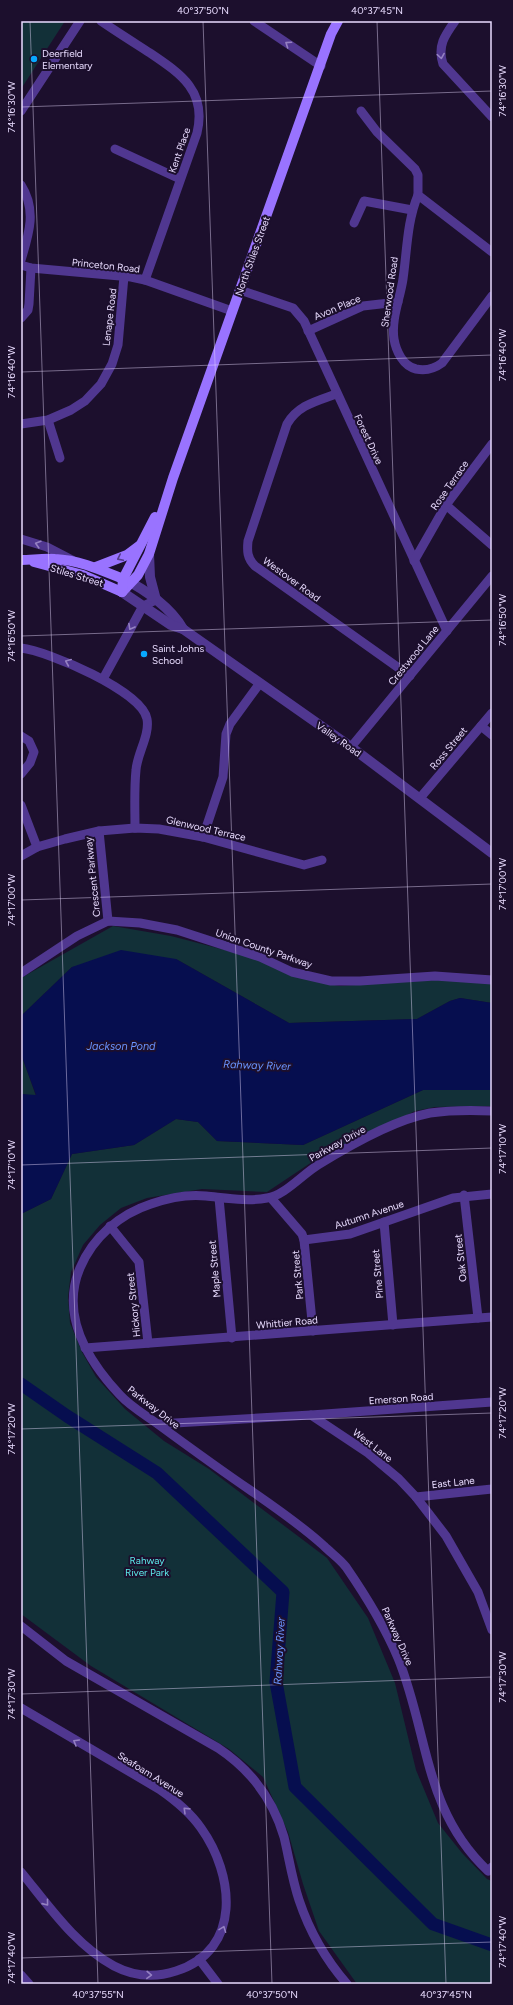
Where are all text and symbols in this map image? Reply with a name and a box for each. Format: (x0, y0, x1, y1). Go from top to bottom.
text: 40°37'50"N (177, 4, 229, 17)
text: 40°37'45"N (351, 4, 403, 17)
one-way arrow (285, 41, 292, 49)
place label: Deerfield Elementary (42, 47, 93, 72)
one-way arrow (436, 53, 445, 59)
marker: Deerfield Elementary (29, 54, 39, 64)
text: 74°16'30"W (496, 65, 509, 117)
text: 74°16'30"W (5, 81, 18, 133)
street label: Kent Place (166, 125, 193, 175)
street label: North Stiles Street (232, 214, 273, 298)
street label: Princeton Road (71, 255, 141, 276)
street label: Sherwood Road (378, 256, 401, 328)
street label: Lenape Road (99, 287, 120, 347)
street label: Avon Place (312, 292, 363, 323)
text: 74°16'40"W (496, 328, 509, 381)
text: 74°16'40"W (5, 345, 18, 398)
street label: Forest Drive (351, 412, 386, 467)
street label: Rose Terrace (428, 457, 472, 513)
one-way arrow (34, 540, 41, 549)
one-way arrow (117, 553, 125, 561)
street label: Westover Road (260, 554, 323, 605)
street label: Stiles Street (49, 561, 105, 590)
text: 74°16'50"W (496, 594, 509, 646)
text: 74°16'50"W (5, 610, 18, 662)
street label: Crestwood Lane (385, 622, 442, 688)
one-way arrow (129, 623, 136, 631)
place label: Saint Johns School (152, 642, 204, 667)
marker: Saint Johns School (139, 649, 149, 659)
one-way arrow (64, 659, 72, 667)
street label: Valley Road (314, 719, 364, 760)
street label: Ross Street (427, 724, 470, 772)
street label: Glenwood Terrace (165, 813, 248, 844)
street label: Crescent Parkway (82, 836, 103, 918)
text: 74°17'00"W (496, 857, 509, 910)
text: 74°17'00"W (5, 873, 18, 926)
street label: Union County Parkway (214, 926, 315, 971)
water label: Jackson Pond (85, 1040, 156, 1053)
water label: Rahway River (223, 1058, 292, 1073)
street label: Parkway Drive (307, 1122, 368, 1164)
text: 74°17'10"W (496, 1124, 509, 1174)
text: 74°17'10"W (5, 1140, 18, 1190)
street label: Autumn Avenue (333, 1197, 406, 1232)
street label: Oak Street (451, 1233, 469, 1283)
street label: Maple Street (205, 1239, 223, 1298)
street label: Pine Street (369, 1248, 386, 1299)
street label: Park Street (289, 1250, 306, 1300)
street label: Hickory Street (124, 1272, 143, 1338)
street label: Whittier Road (256, 1313, 318, 1332)
street label: Parkway Drive (125, 1383, 183, 1432)
text: 74°17'20"W (496, 1387, 509, 1439)
street label: Emerson Road (368, 1390, 434, 1407)
text: 74°17'20"W (5, 1403, 18, 1455)
street label: West Lane (350, 1426, 396, 1465)
street label: East Lane (431, 1474, 476, 1491)
park label: Rahway River Park (125, 1554, 169, 1579)
street label: Parkway Drive (379, 1605, 416, 1668)
water label: Rahway River (271, 1616, 288, 1685)
text: 74°17'30"W (496, 1651, 509, 1703)
text: 74°17'30"W (5, 1668, 18, 1720)
one-way arrow (73, 1739, 80, 1746)
street label: Seafoam Avenue (115, 1749, 187, 1800)
one-way arrow (183, 1807, 191, 1815)
one-way arrow (41, 1898, 48, 1905)
text: 74°17'40"W (496, 1916, 509, 1968)
one-way arrow (218, 1925, 226, 1932)
text: 74°17'40"W (5, 1932, 18, 1984)
one-way arrow (146, 1971, 152, 1979)
text: 40°37'55"N (72, 1988, 124, 2001)
text: 40°37'50"N (246, 1988, 298, 2001)
text: 40°37'45"N (420, 1988, 472, 2001)

